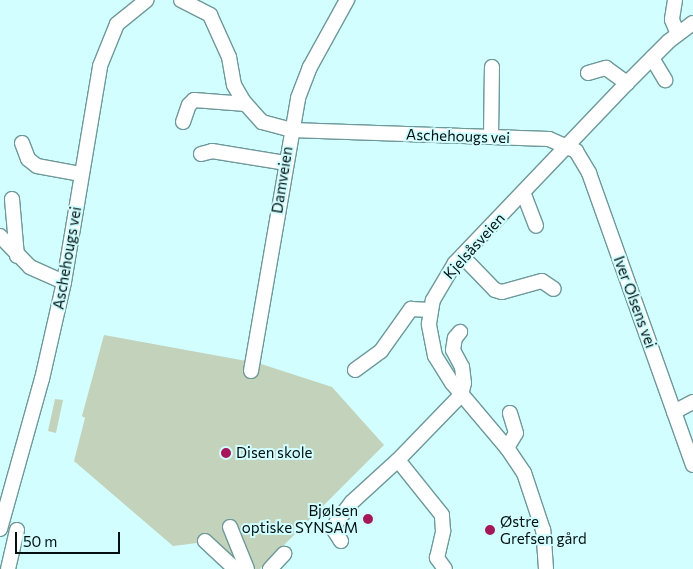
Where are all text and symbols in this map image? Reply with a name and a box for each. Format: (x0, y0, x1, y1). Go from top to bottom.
street label: Aschehougs vei (406, 125, 510, 147)
street label: Damveien (268, 145, 296, 215)
street label: Aschehougs vei (49, 205, 85, 311)
street label: Kjelsåsveien (440, 209, 508, 283)
street label: Iver Olsens vei (610, 253, 660, 351)
place label: Disen skole (236, 444, 312, 462)
marker: Disen skole (220, 447, 232, 459)
place label: Bjølsen optiske SYNSAM (242, 501, 358, 536)
place label: Østre Grefsen gård (500, 512, 587, 547)
marker: Bjølsen optiske SYNSAM (362, 513, 374, 525)
scale bar (18, 522, 122, 554)
marker: Østre Grefsen gård (484, 524, 496, 536)
text: 50 m (23, 532, 57, 550)

